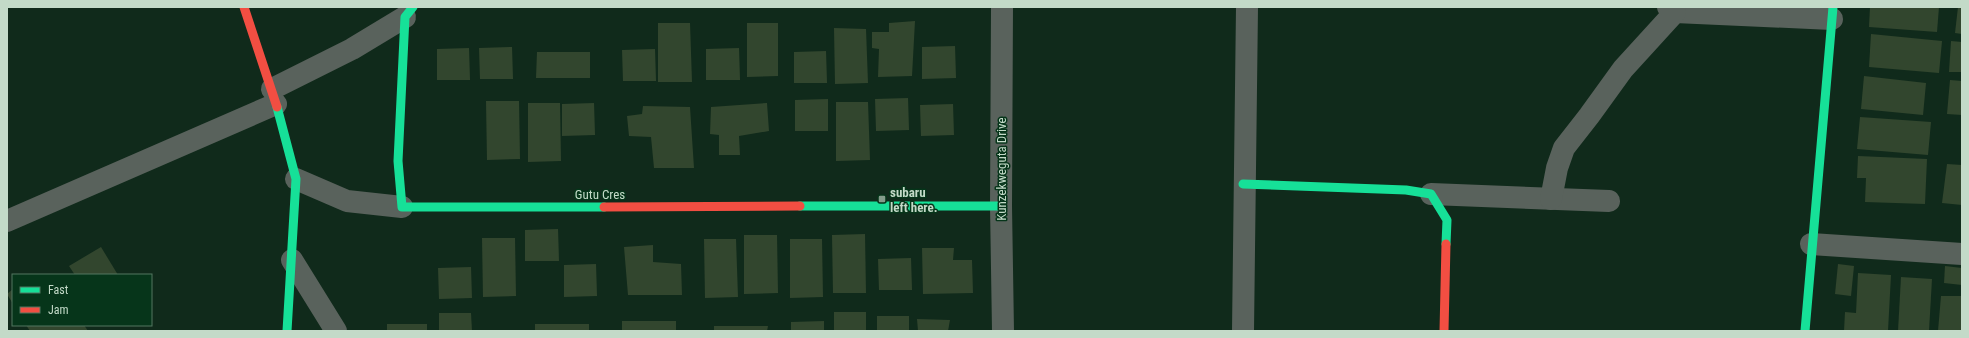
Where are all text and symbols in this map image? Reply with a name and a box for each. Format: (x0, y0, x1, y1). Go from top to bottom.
street label: Kunzekweguta Drive (994, 117, 1009, 221)
place label: subaru left here. (890, 185, 938, 215)
street label: Gutu Cres (575, 187, 625, 202)
marker: subaru left here. (877, 194, 887, 204)
legend (12, 274, 152, 326)
text: Fast (48, 283, 69, 297)
text: Jam (48, 303, 69, 317)

